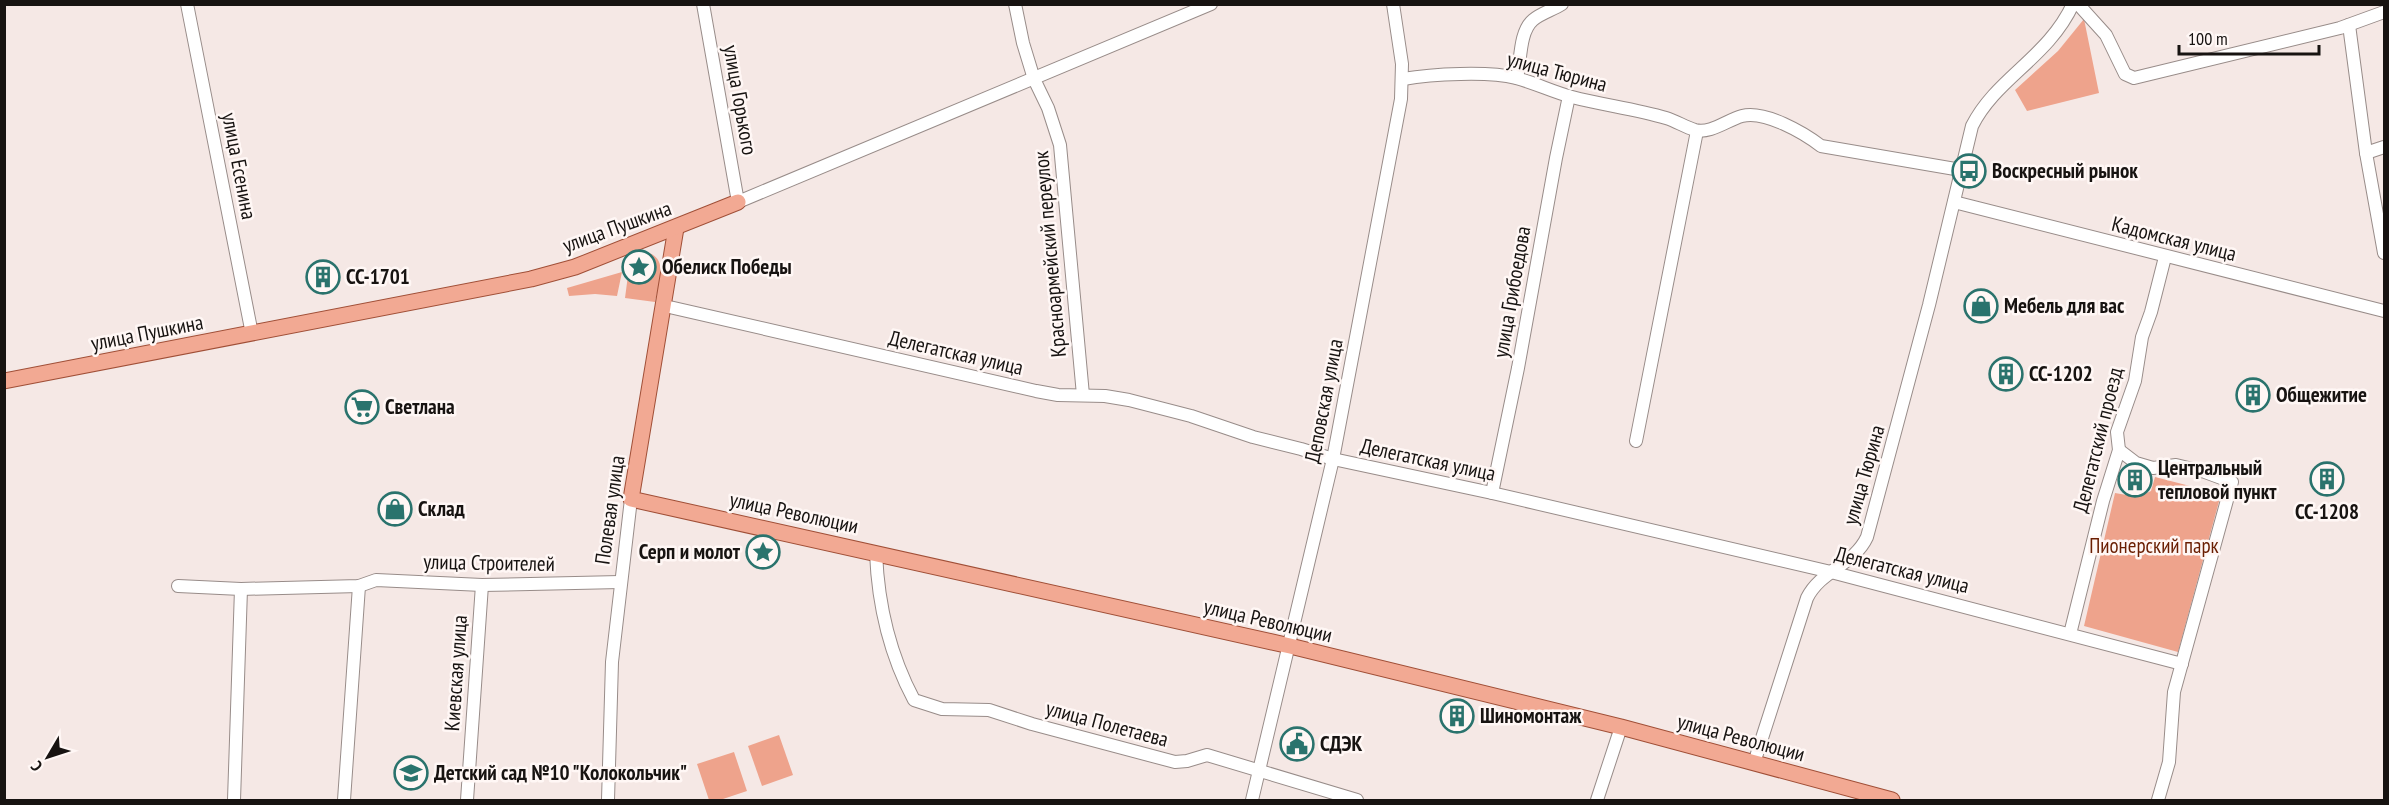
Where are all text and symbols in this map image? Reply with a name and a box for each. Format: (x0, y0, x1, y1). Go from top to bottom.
scale bar (2179, 18, 2318, 56)
text: 100 m (2188, 27, 2228, 50)
street label: улица Горького (718, 43, 763, 157)
street label: улица Тюрина (1504, 45, 1610, 98)
street label: улица Есенина (216, 110, 263, 222)
street label: Красноармейский переулок (1027, 150, 1072, 358)
bus stop icon: Воскресный рынок (1951, 153, 1987, 189)
place label: Воскресный рынок (1992, 157, 2138, 184)
street label: улица Пушкина (559, 194, 675, 259)
street label: Кадомская улица (2109, 210, 2239, 267)
street label: улица Грибоедова (1487, 224, 1536, 360)
place icon: Обелиск Победы (621, 249, 657, 285)
place label: Обелиск Победы (662, 253, 792, 280)
building icon: СС-1701 (305, 259, 341, 295)
place label: СС-1701 (346, 263, 410, 290)
shop icon: Мебель для вас (1963, 288, 1999, 324)
place label: Мебель для вас (2004, 292, 2125, 319)
street label: улица Пушкина (88, 308, 205, 357)
street label: Делегатская улица (886, 324, 1026, 381)
street label: Деповская улица (1298, 337, 1349, 465)
building icon: СС-1202 (1988, 356, 2024, 392)
place label: СС-1202 (2029, 360, 2093, 387)
street label: Делегатский проезд (2066, 364, 2129, 515)
building icon: Общежитие (2235, 377, 2271, 413)
place label: Общежитие (2276, 381, 2367, 408)
supermarket icon: Светлана (344, 389, 380, 425)
place label: Светлана (385, 393, 455, 420)
street label: улица Тюрина (1836, 422, 1891, 528)
street label: Делегатская улица (1358, 432, 1498, 487)
street label: Полевая улица (588, 454, 631, 566)
place label: Центральный тепловой пункт (2158, 454, 2277, 505)
building icon: СС-1208 (2309, 461, 2345, 497)
building icon: Центральный тепловой пункт (2117, 462, 2153, 498)
street label: улица Революции (727, 486, 861, 539)
shop icon: Склад (377, 491, 413, 527)
place label: Склад (418, 495, 465, 522)
place label: СС-1208 (2295, 498, 2359, 525)
park label: Пионерский парк (2089, 532, 2219, 559)
place icon: Серп и молот (745, 534, 781, 570)
place label: Серп и молот (639, 538, 741, 565)
street label: Делегатская улица (1832, 540, 1972, 599)
street label: улица Строителей (423, 548, 555, 577)
street label: улица Революции (1201, 593, 1335, 648)
street label: Киевская улица (438, 614, 473, 732)
street label: улица Полетаева (1043, 694, 1171, 753)
building icon: Шиномонтаж (1439, 698, 1475, 734)
place label: Шиномонтаж (1480, 702, 1582, 729)
street label: улица Революции (1674, 708, 1808, 768)
public building icon: СДЭК (1279, 726, 1315, 762)
north arrow (18, 727, 78, 787)
place label: СДЭК (1320, 730, 1363, 757)
school or university icon: Детский сад №10 "Колокольчик" (393, 755, 429, 791)
text: С (26, 757, 46, 776)
place label: Детский сад №10 "Колокольчик" (434, 759, 687, 786)

